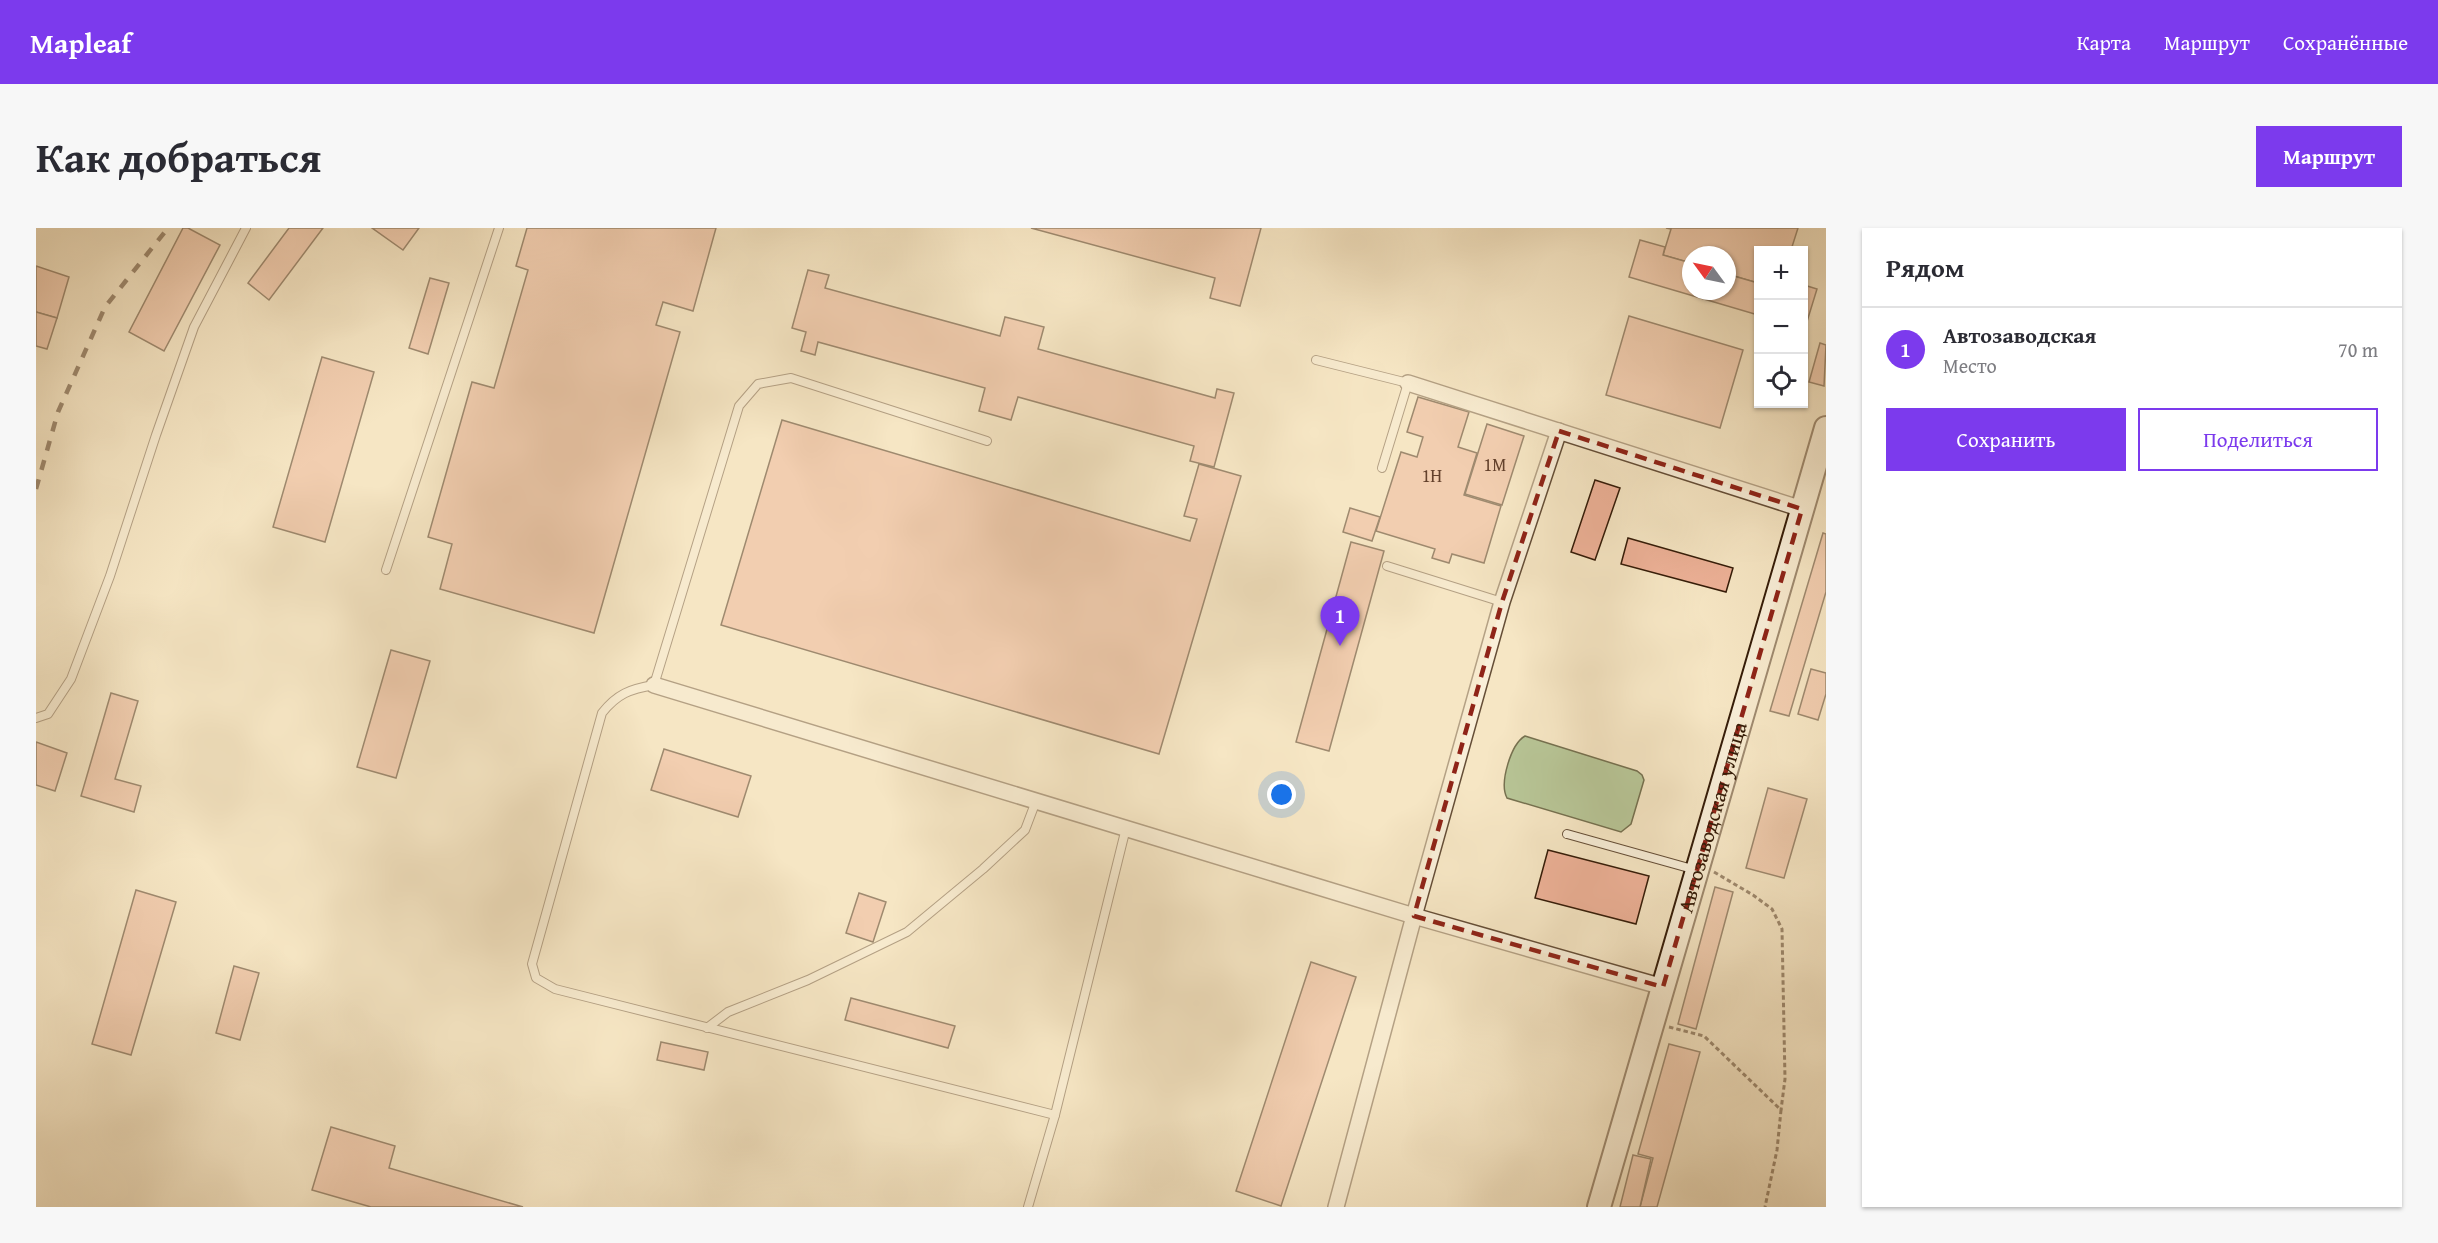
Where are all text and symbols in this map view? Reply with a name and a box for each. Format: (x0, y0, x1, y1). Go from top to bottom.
text: Mapleaf (30, 22, 131, 63)
text: Карта (2077, 27, 2131, 58)
text: Маршрут (2164, 27, 2250, 58)
text: Сохранённые (2283, 27, 2408, 58)
text: Как добраться (36, 126, 321, 187)
button: Маршрут (2256, 126, 2402, 187)
north arrow (1682, 246, 1736, 300)
map controls (1754, 246, 1808, 408)
button: + (1754, 246, 1808, 300)
text: Рядом (1886, 248, 1964, 287)
button: − (1754, 300, 1808, 354)
text: Автозаводская (1943, 319, 2096, 351)
text: 1 (1900, 335, 1911, 364)
text: 70 m (2338, 335, 2378, 364)
text: Место (1943, 351, 1997, 380)
button: locate (1754, 354, 1808, 408)
button: Сохранить (1886, 408, 2126, 471)
button: Поделиться (2138, 408, 2378, 471)
house number: 1М (1484, 451, 1506, 478)
house number: 1Н (1422, 462, 1442, 489)
pin: 1 (1320, 596, 1360, 646)
street label: Автозаводская улица (1670, 718, 1755, 916)
your location (1267, 780, 1296, 809)

